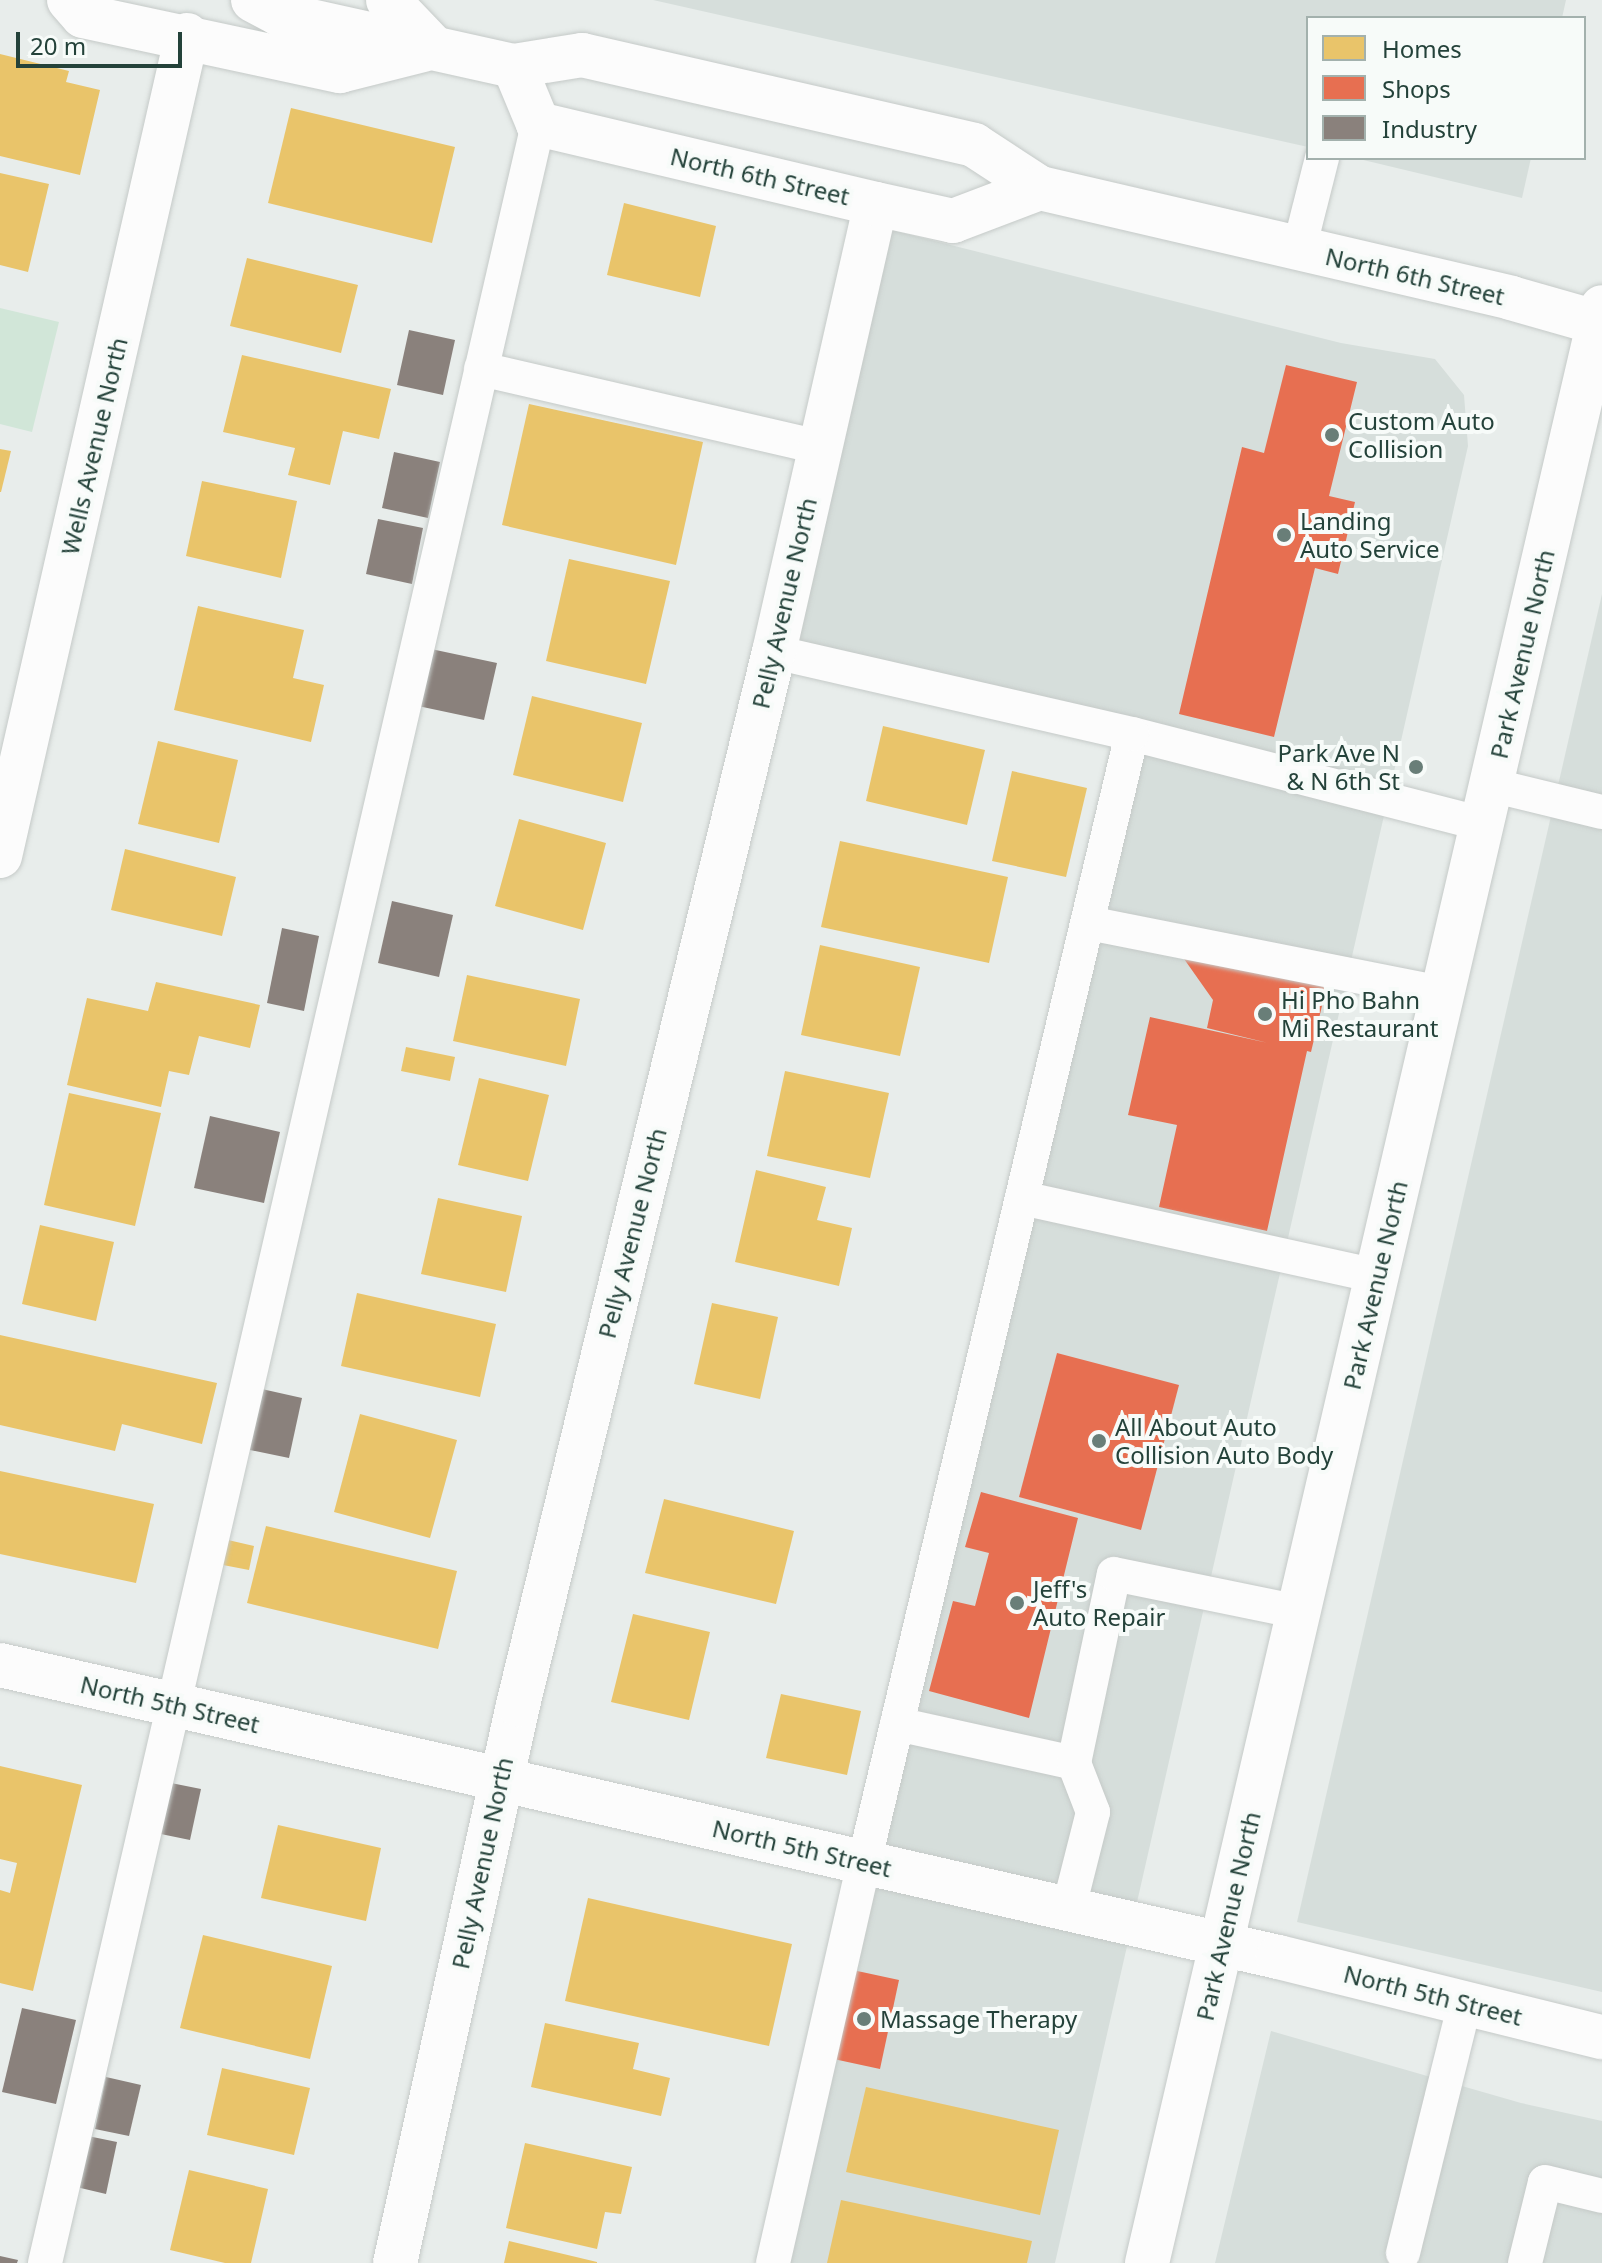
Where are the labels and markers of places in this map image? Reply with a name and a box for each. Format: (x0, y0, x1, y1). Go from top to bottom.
place label: Custom Auto Collision (1348, 407, 1495, 463)
marker: Custom Auto Collision (1323, 426, 1341, 444)
place label: Landing Auto Service (1300, 507, 1440, 563)
marker: Landing Auto Service (1275, 526, 1293, 544)
place label: Park Ave N & N 6th St (1278, 739, 1400, 795)
marker: Park Ave N & N 6th St (1407, 758, 1425, 776)
place label: Hi Pho Bahn Mi Restaurant (1281, 986, 1439, 1042)
marker: Hi Pho Bahn Mi Restaurant (1256, 1005, 1274, 1023)
place label: All About Auto Collision Auto Body (1115, 1413, 1333, 1469)
marker: All About Auto Collision Auto Body (1090, 1432, 1108, 1450)
place label: Jeff's Auto Repair (1033, 1575, 1165, 1631)
marker: Jeff's Auto Repair (1008, 1594, 1026, 1612)
place label: Massage Therapy (880, 2005, 1077, 2033)
marker: Massage Therapy (855, 2010, 873, 2028)

